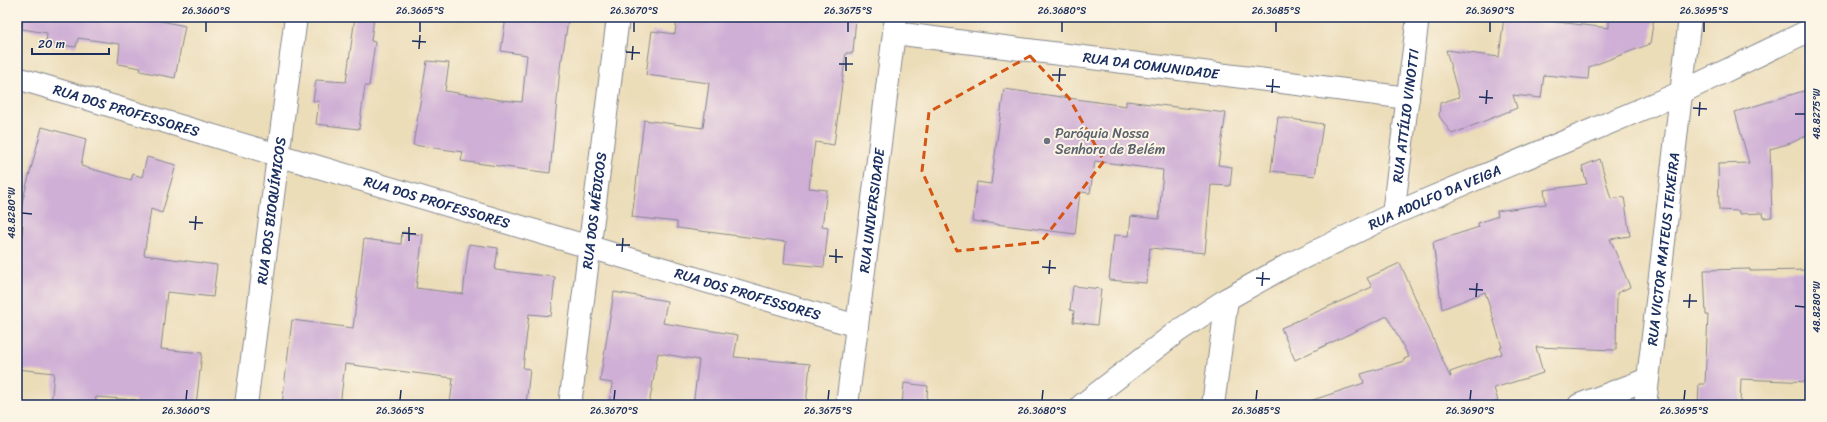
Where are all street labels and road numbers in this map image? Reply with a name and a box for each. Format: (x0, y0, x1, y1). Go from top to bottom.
street label: RUA DA COMUNIDADE (1081, 45, 1222, 87)
street label: RUA ATTÍLIO VINOTTI (1385, 47, 1427, 184)
street label: RUA DOS PROFESSORES (50, 77, 203, 144)
street label: RUA DOS BIOQUÍMICOS (250, 135, 293, 286)
street label: RUA UNIVERSIDADE (852, 146, 892, 274)
street label: RUA DOS MÉDICOS (575, 150, 614, 271)
street label: RUA VICTOR MATEUS TEIXEIRA (1640, 151, 1687, 347)
street label: RUA ADOLFO DA VEIGA (1364, 158, 1505, 237)
street label: RUA DOS PROFESSORES (361, 169, 513, 236)
street label: RUA DOS PROFESSORES (671, 261, 824, 328)

